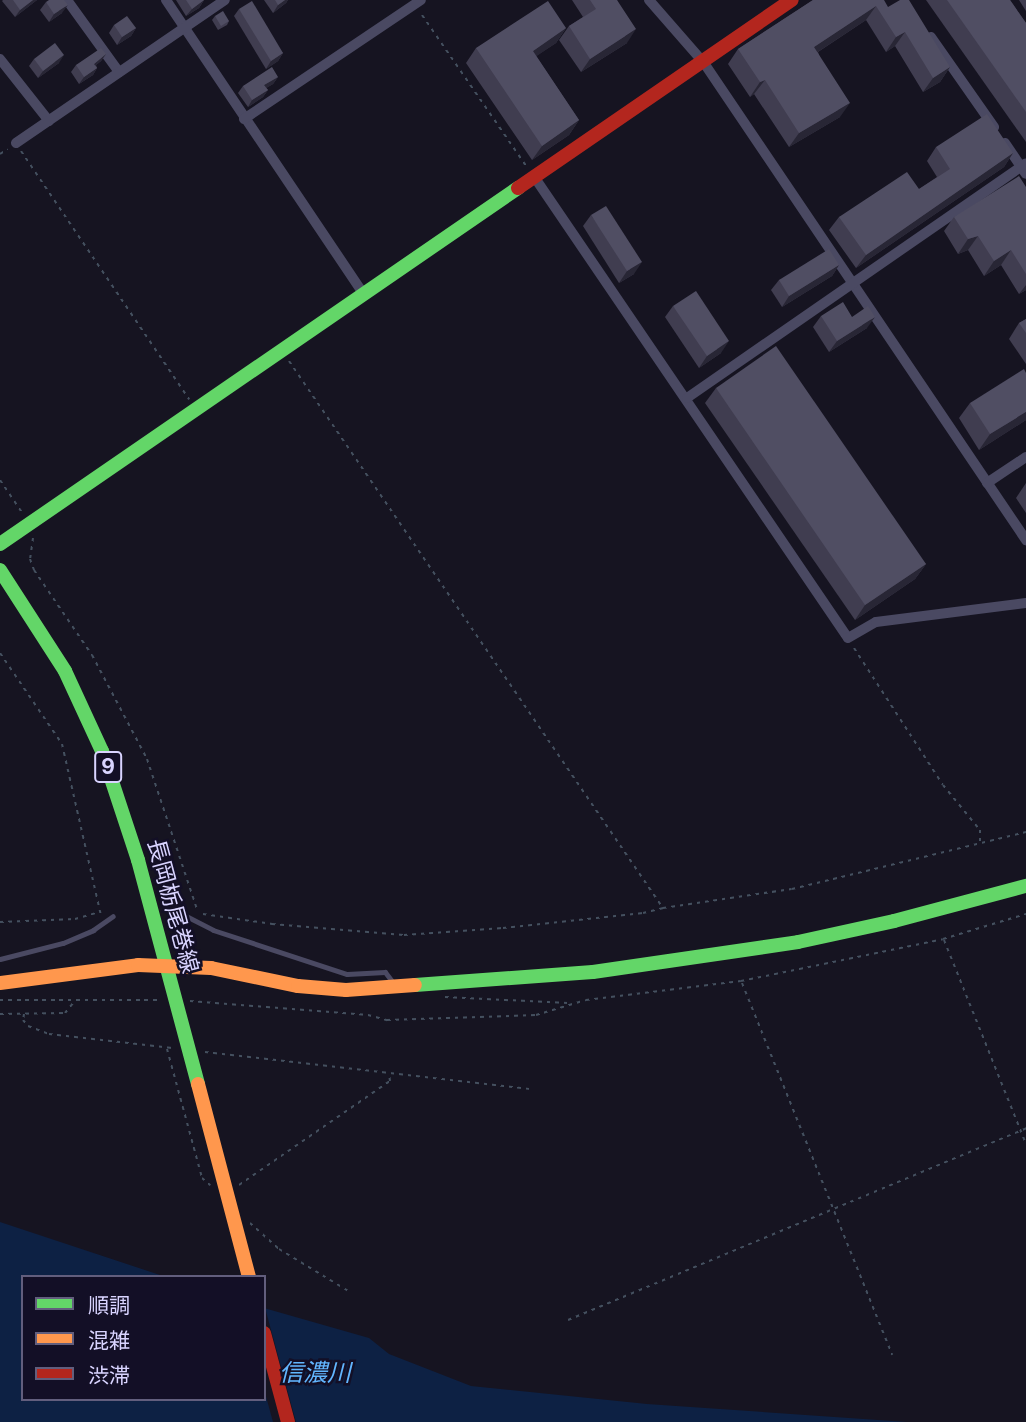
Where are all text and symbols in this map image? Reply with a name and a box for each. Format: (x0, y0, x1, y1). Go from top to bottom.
road number: 9 (94, 750, 122, 784)
street label: 長岡栃尾巻線 (142, 836, 204, 976)
legend (21, 1275, 266, 1401)
text: 順調 (88, 1293, 130, 1318)
text: 混雑 (88, 1328, 130, 1353)
water label: 信濃川 (279, 1359, 351, 1387)
text: 渋滞 (88, 1363, 130, 1388)

